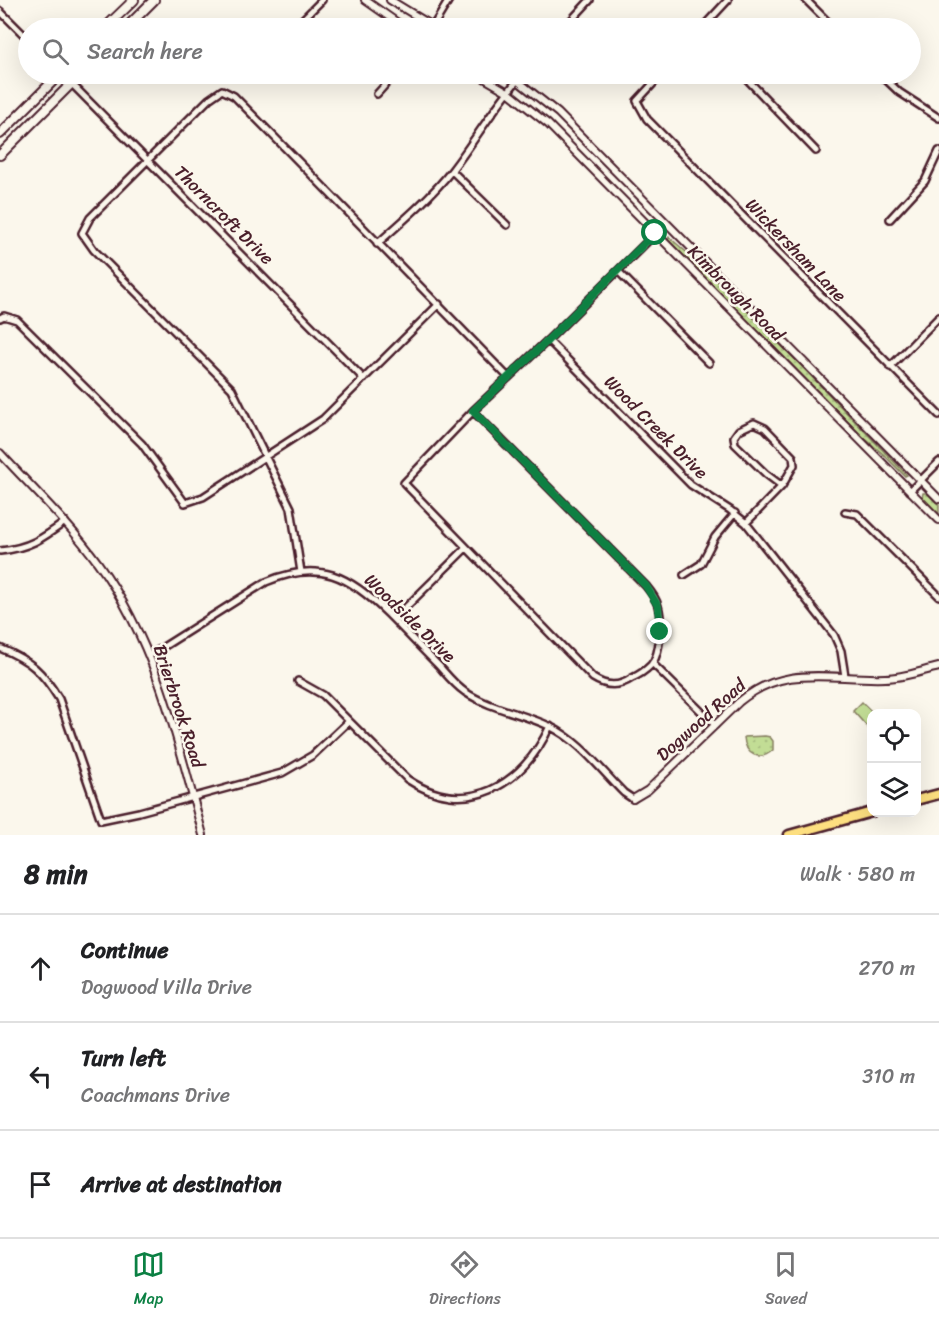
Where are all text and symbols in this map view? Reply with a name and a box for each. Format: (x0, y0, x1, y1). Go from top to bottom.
search box (18, 18, 921, 84)
text: Search here (87, 32, 203, 71)
icon: search (39, 35, 72, 68)
street label: Thorncroft Drive (166, 157, 282, 273)
street label: Wickersham Lane (737, 190, 855, 310)
route start (641, 219, 667, 245)
street label: Kimbrough Road (680, 237, 793, 350)
street label: Wood Creek Drive (596, 367, 716, 487)
street label: Woodside Drive (356, 565, 464, 671)
route end (646, 618, 672, 644)
street label: Brierbrook Road (144, 640, 214, 773)
street label: Dogwood Road (649, 670, 755, 769)
map controls (867, 709, 921, 817)
button: locate (867, 709, 921, 763)
button: layers (867, 763, 921, 817)
text: 8 min (24, 851, 88, 897)
text: Walk · 580 m (800, 857, 915, 892)
text: Continue (81, 931, 169, 970)
text: 270 m (859, 951, 915, 986)
icon: ahead (24, 952, 57, 985)
text: Dogwood Villa Drive (81, 970, 252, 1005)
text: Turn left (81, 1039, 166, 1078)
text: 310 m (862, 1059, 915, 1094)
icon: left (24, 1060, 57, 1093)
text: Coachmans Drive (81, 1078, 230, 1113)
text: Arrive at destination (81, 1165, 282, 1204)
icon: arrive (24, 1168, 57, 1201)
tab: Map (132, 1248, 165, 1313)
tab: Directions (429, 1248, 501, 1313)
tab: Saved (765, 1248, 807, 1313)

